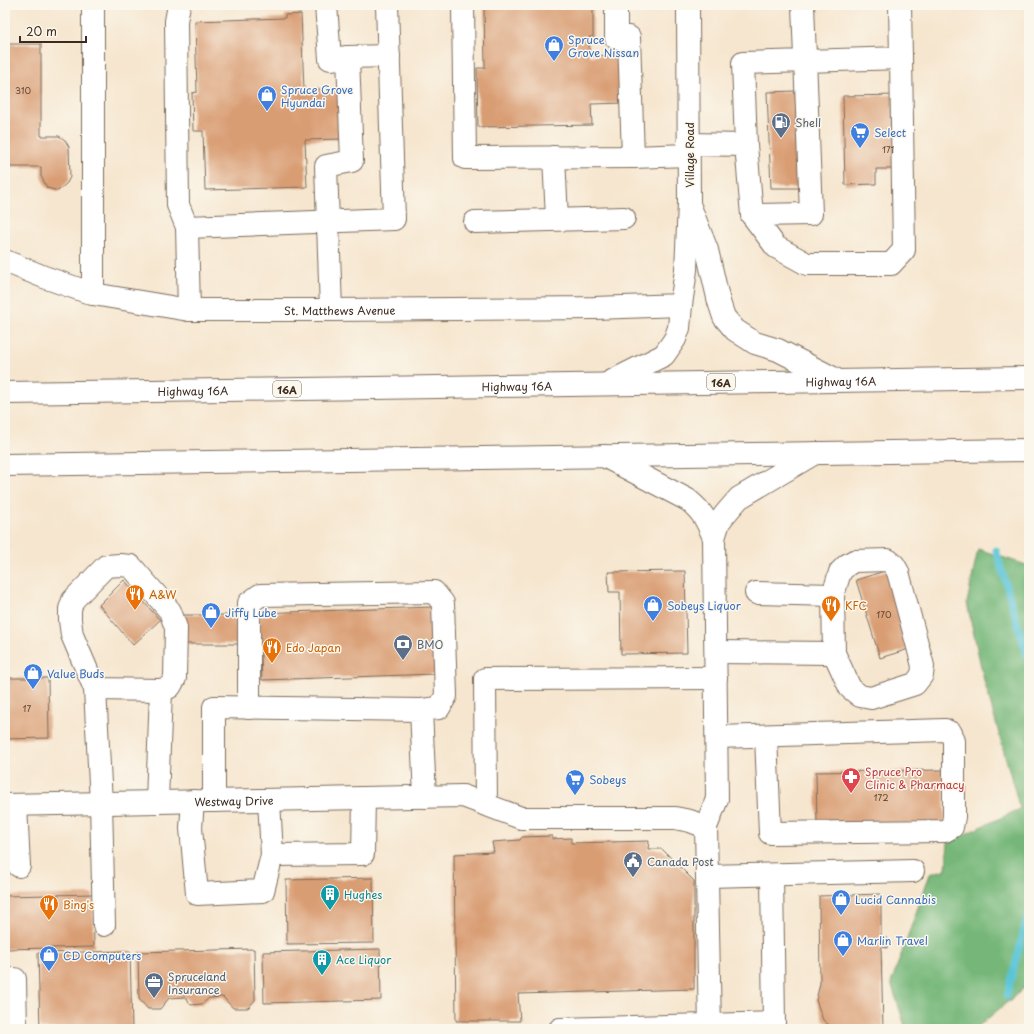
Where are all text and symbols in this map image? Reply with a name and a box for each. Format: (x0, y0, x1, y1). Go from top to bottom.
scale bar (20, 18, 86, 44)
text: 20 m (26, 22, 57, 40)
place label: Spruce Grove Nissan (568, 31, 639, 61)
shop icon: Spruce Grove Nissan (543, 34, 565, 62)
place label: Spruce Grove Hyundai (281, 81, 353, 111)
house number: 310 (15, 83, 31, 97)
shop icon: Spruce Grove Hyundai (256, 84, 278, 112)
fuel station icon: Shell (770, 111, 792, 139)
place label: Shell (795, 114, 821, 131)
supermarket icon: Select (849, 121, 871, 149)
street label: Village Road (681, 122, 698, 188)
place label: Select (874, 124, 907, 141)
house number: 171 (882, 142, 894, 156)
street label: St. Matthews Avenue (284, 301, 395, 319)
street label: Highway 16A (805, 372, 876, 390)
road number: 16A (707, 374, 735, 390)
street label: Highway 16A (481, 377, 552, 395)
street label: Highway 16A (158, 381, 228, 399)
road number: 16A (273, 381, 301, 397)
restaurant icon: A&W (124, 583, 146, 611)
place label: A&W (149, 586, 177, 603)
shop icon: Sobeys Liquor (642, 594, 664, 622)
restaurant icon: KFC (820, 594, 842, 622)
place label: Sobeys Liquor (667, 597, 742, 614)
place label: KFC (845, 597, 867, 614)
shop icon: Jiffy Lube (200, 601, 222, 629)
place label: Jiffy Lube (225, 604, 277, 621)
house number: 170 (876, 607, 892, 621)
bank icon: BMO (392, 633, 414, 661)
restaurant icon: Edo Japan (261, 636, 283, 664)
place label: BMO (417, 636, 444, 653)
place label: Edo Japan (286, 639, 341, 656)
shop icon: Value Buds (22, 662, 44, 690)
place label: Value Buds (47, 665, 104, 682)
house number: 17 (23, 701, 32, 715)
place label: Spruce Pro Clinic & Pharmacy (865, 763, 965, 793)
pharmacy icon: Spruce Pro Clinic & Pharmacy (840, 766, 862, 794)
supermarket icon: Sobeys (564, 768, 586, 796)
place label: Sobeys (589, 771, 626, 788)
house number: 172 (873, 790, 889, 804)
street label: Westway Drive (194, 791, 274, 810)
public building icon: Canada Post (622, 850, 644, 878)
place label: Canada Post (647, 853, 714, 870)
building icon: Hughes (319, 883, 341, 911)
place label: Hughes (344, 886, 382, 903)
shop icon: Lucid Cannabis (830, 888, 852, 916)
place label: Lucid Cannabis (855, 891, 936, 908)
restaurant icon: Bing's (38, 893, 60, 921)
place label: Bing's (63, 896, 94, 913)
shop icon: Marlin Travel (832, 929, 854, 957)
place label: Marlin Travel (857, 932, 928, 949)
shop icon: CD Computers (38, 944, 60, 972)
place label: CD Computers (63, 947, 141, 964)
building icon: Ace Liquor (311, 948, 333, 976)
place label: Ace Liquor (336, 951, 392, 968)
place label: Spruceland Insurance (168, 968, 227, 998)
office icon: Spruceland Insurance (143, 971, 165, 999)

